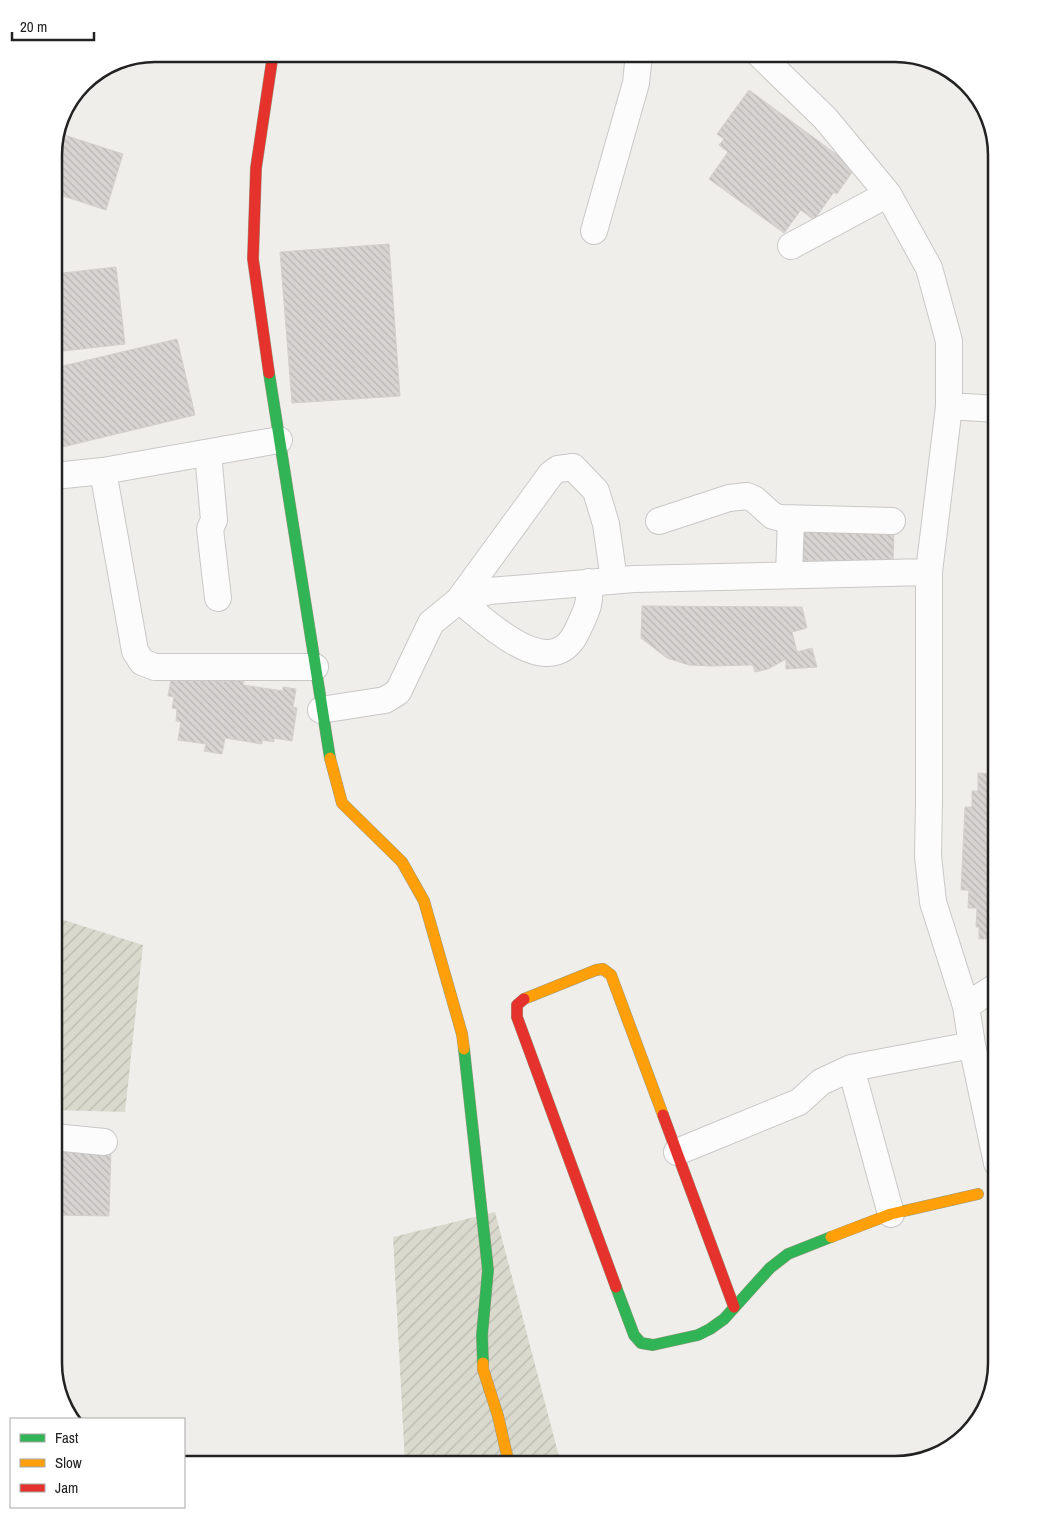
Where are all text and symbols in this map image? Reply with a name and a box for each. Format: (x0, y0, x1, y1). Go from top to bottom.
scale bar (12, 10, 95, 42)
text: 20 m (20, 16, 47, 37)
legend (10, 1418, 185, 1508)
text: Fast (55, 1427, 79, 1448)
text: Slow (55, 1452, 82, 1473)
text: Jam (55, 1477, 78, 1498)

